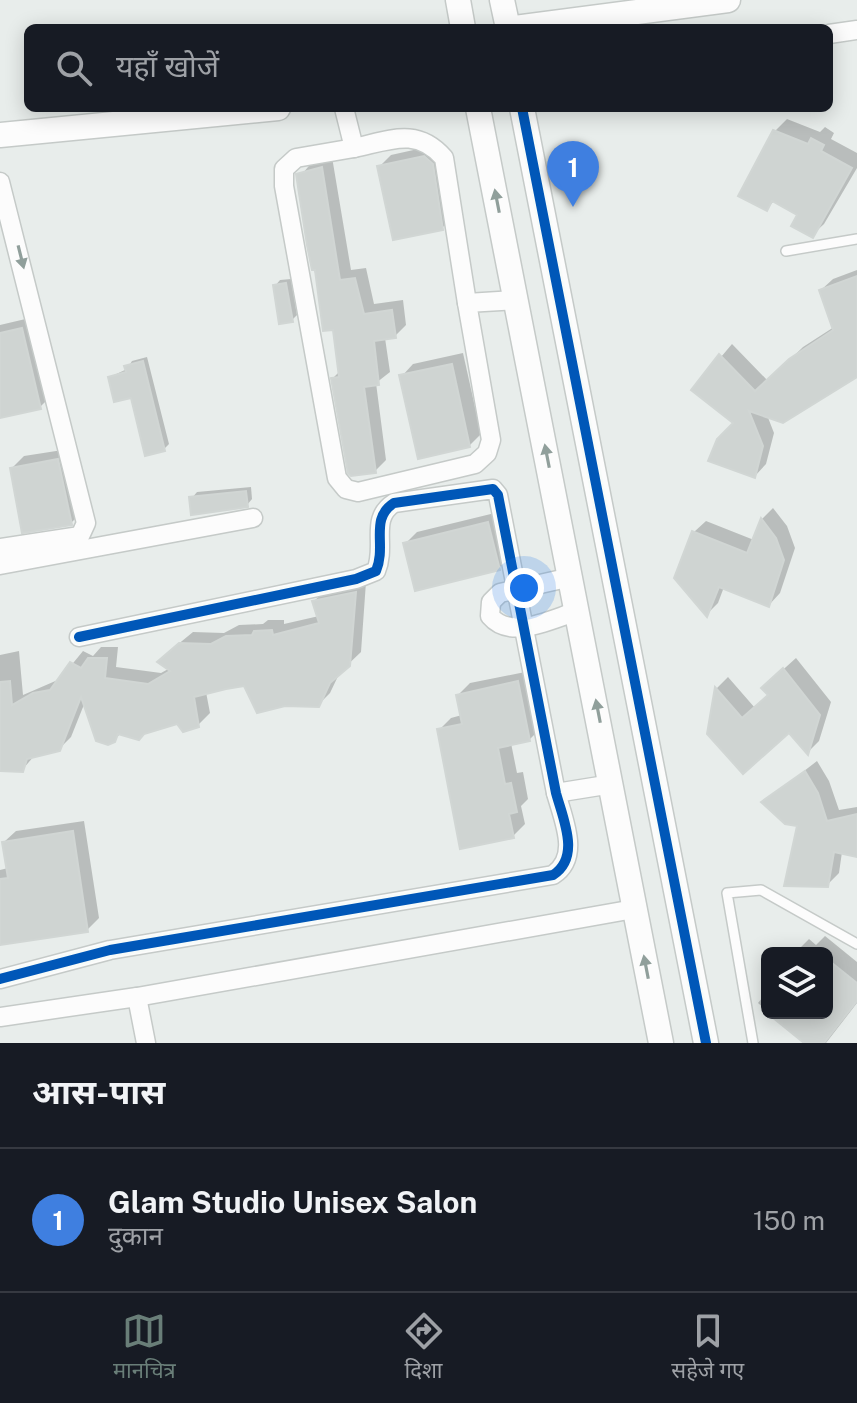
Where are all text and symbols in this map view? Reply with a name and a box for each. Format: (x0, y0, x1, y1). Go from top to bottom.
search box (24, 24, 833, 112)
icon: search (52, 46, 96, 90)
text: यहाँ खोजें (116, 48, 219, 84)
pin: 1 (547, 141, 599, 207)
one-way arrow (490, 188, 503, 213)
one-way arrow (15, 245, 28, 270)
one-way arrow (540, 443, 553, 468)
your location (504, 568, 544, 608)
one-way arrow (591, 698, 603, 723)
map controls (761, 947, 833, 1019)
button: layers (761, 947, 833, 1019)
one-way arrow (639, 954, 652, 979)
text: आस-पास (32, 1072, 165, 1112)
text: Glam Studio Unisex Salon (108, 1184, 477, 1220)
text: 1 (52, 1205, 64, 1236)
text: 150 m (753, 1205, 825, 1236)
text: दुकान (108, 1220, 163, 1251)
tab: मानचित्र (113, 1309, 176, 1387)
tab: दिशा (402, 1309, 446, 1387)
tab: सहेजे गए (671, 1309, 744, 1387)

